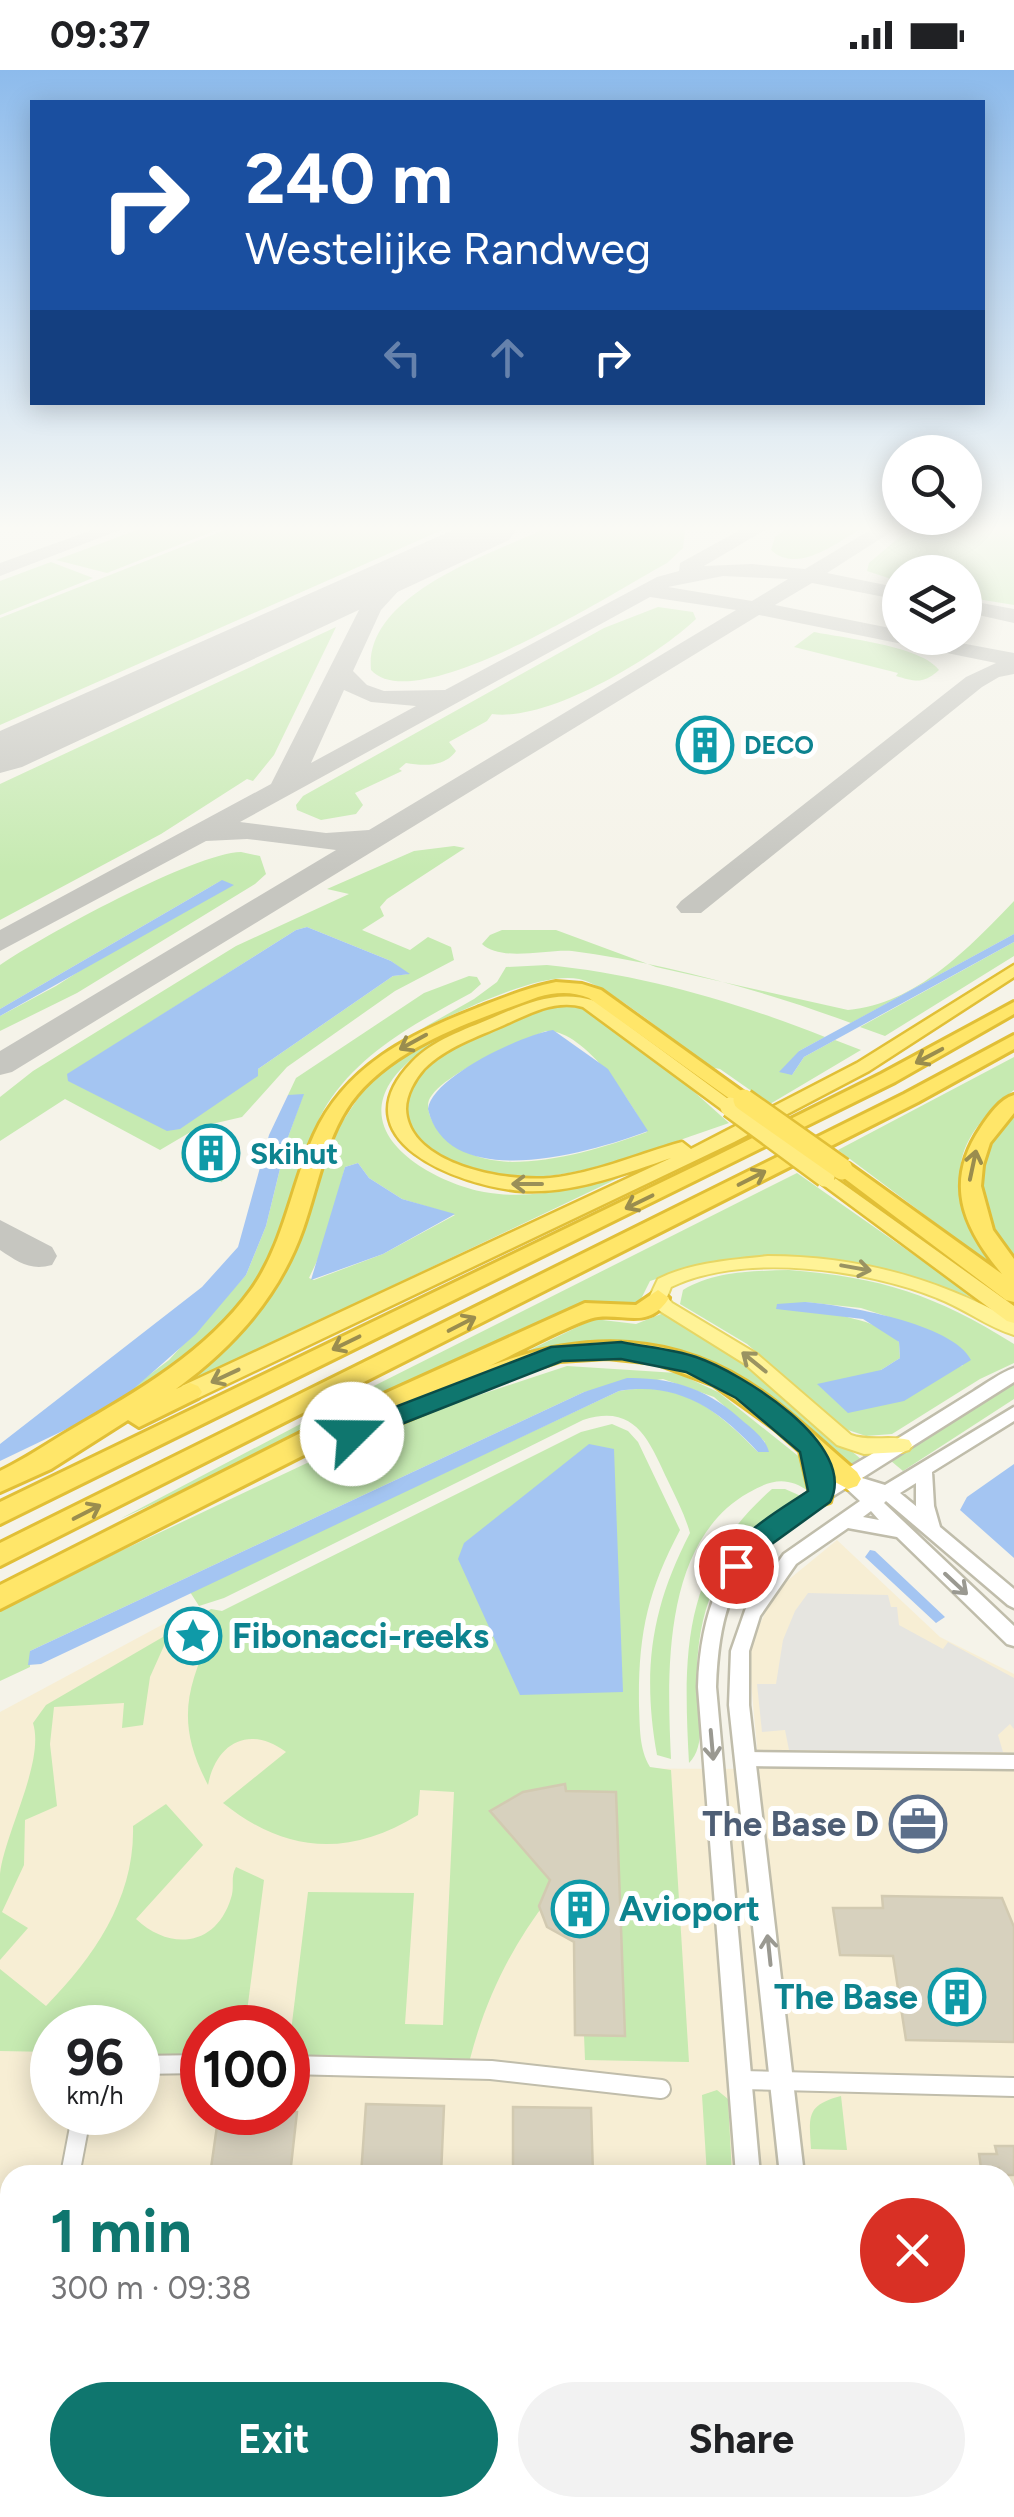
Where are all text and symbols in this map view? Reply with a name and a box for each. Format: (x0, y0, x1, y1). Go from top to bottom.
text: 09:37 (50, 12, 150, 58)
text: 240 m (245, 136, 453, 221)
icon: right (80, 140, 210, 270)
text: Westelijke Randweg (245, 221, 651, 275)
icon: left (375, 330, 430, 385)
icon: ahead (480, 330, 535, 385)
icon: right (585, 330, 640, 385)
map controls (882, 435, 982, 655)
button: search (882, 435, 982, 535)
button: layers (882, 555, 982, 655)
building icon: DECO (675, 715, 735, 775)
place label: DECO (744, 730, 814, 760)
one-way arrow (399, 1032, 428, 1052)
one-way arrow (915, 1046, 945, 1066)
building icon: Skihut (181, 1123, 241, 1183)
place label: Skihut (250, 1135, 338, 1172)
one-way arrow (964, 1150, 983, 1182)
one-way arrow (737, 1168, 767, 1187)
one-way arrow (511, 1174, 543, 1193)
one-way arrow (625, 1193, 655, 1212)
one-way arrow (840, 1259, 872, 1278)
one-way arrow (447, 1314, 477, 1333)
one-way arrow (332, 1335, 362, 1354)
one-way arrow (741, 1351, 767, 1373)
one-way arrow (211, 1367, 241, 1386)
position arrow (300, 1382, 404, 1486)
one-way arrow (72, 1501, 102, 1520)
pin (694, 1524, 779, 1609)
icon: arrive (709, 1539, 764, 1594)
one-way arrow (943, 1572, 967, 1596)
place icon: Fibonacci-reeks (163, 1606, 223, 1666)
place label: Fibonacci-reeks (232, 1615, 489, 1657)
one-way arrow (702, 1728, 721, 1760)
office icon: The Base D (888, 1794, 948, 1854)
place label: The Base D (702, 1803, 879, 1845)
building icon: Avioport (550, 1879, 610, 1939)
place label: Avioport (619, 1888, 760, 1930)
one-way arrow (759, 1934, 778, 1967)
building icon: The Base (927, 1967, 987, 2027)
place label: The Base (774, 1976, 918, 2018)
speed limit sign: 100 (180, 2005, 310, 2135)
text: 96 (66, 2027, 124, 2088)
text: km/h (66, 2080, 124, 2110)
text: 1 min (50, 2195, 192, 2267)
button: close (860, 2198, 965, 2303)
text: 300 m · 09:38 (50, 2269, 251, 2307)
button: Exit (50, 2382, 498, 2497)
button: Share (518, 2382, 965, 2497)

